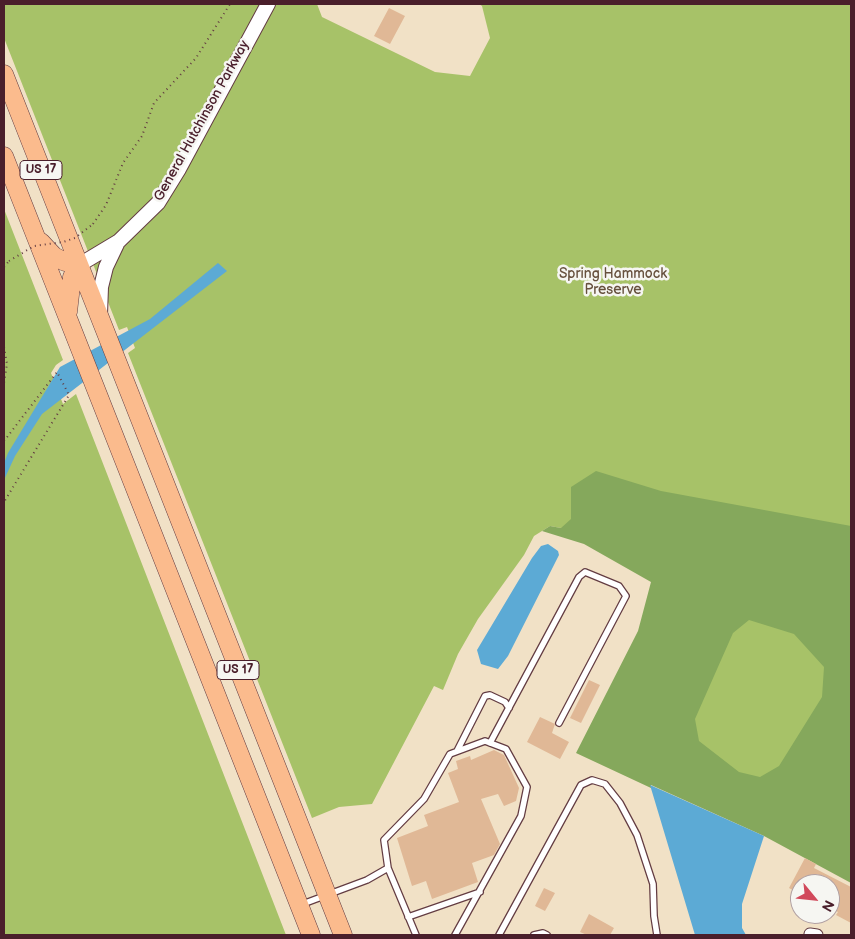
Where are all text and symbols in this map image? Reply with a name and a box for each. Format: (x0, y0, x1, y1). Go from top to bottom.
street label: General Hutchinson Parkway (151, 38, 253, 204)
road number: US 17 (20, 160, 62, 180)
park label: Spring Hammock Preserve (559, 266, 667, 298)
road number: US 17 (217, 660, 259, 680)
north arrow (790, 874, 840, 924)
text: N (818, 897, 838, 914)

